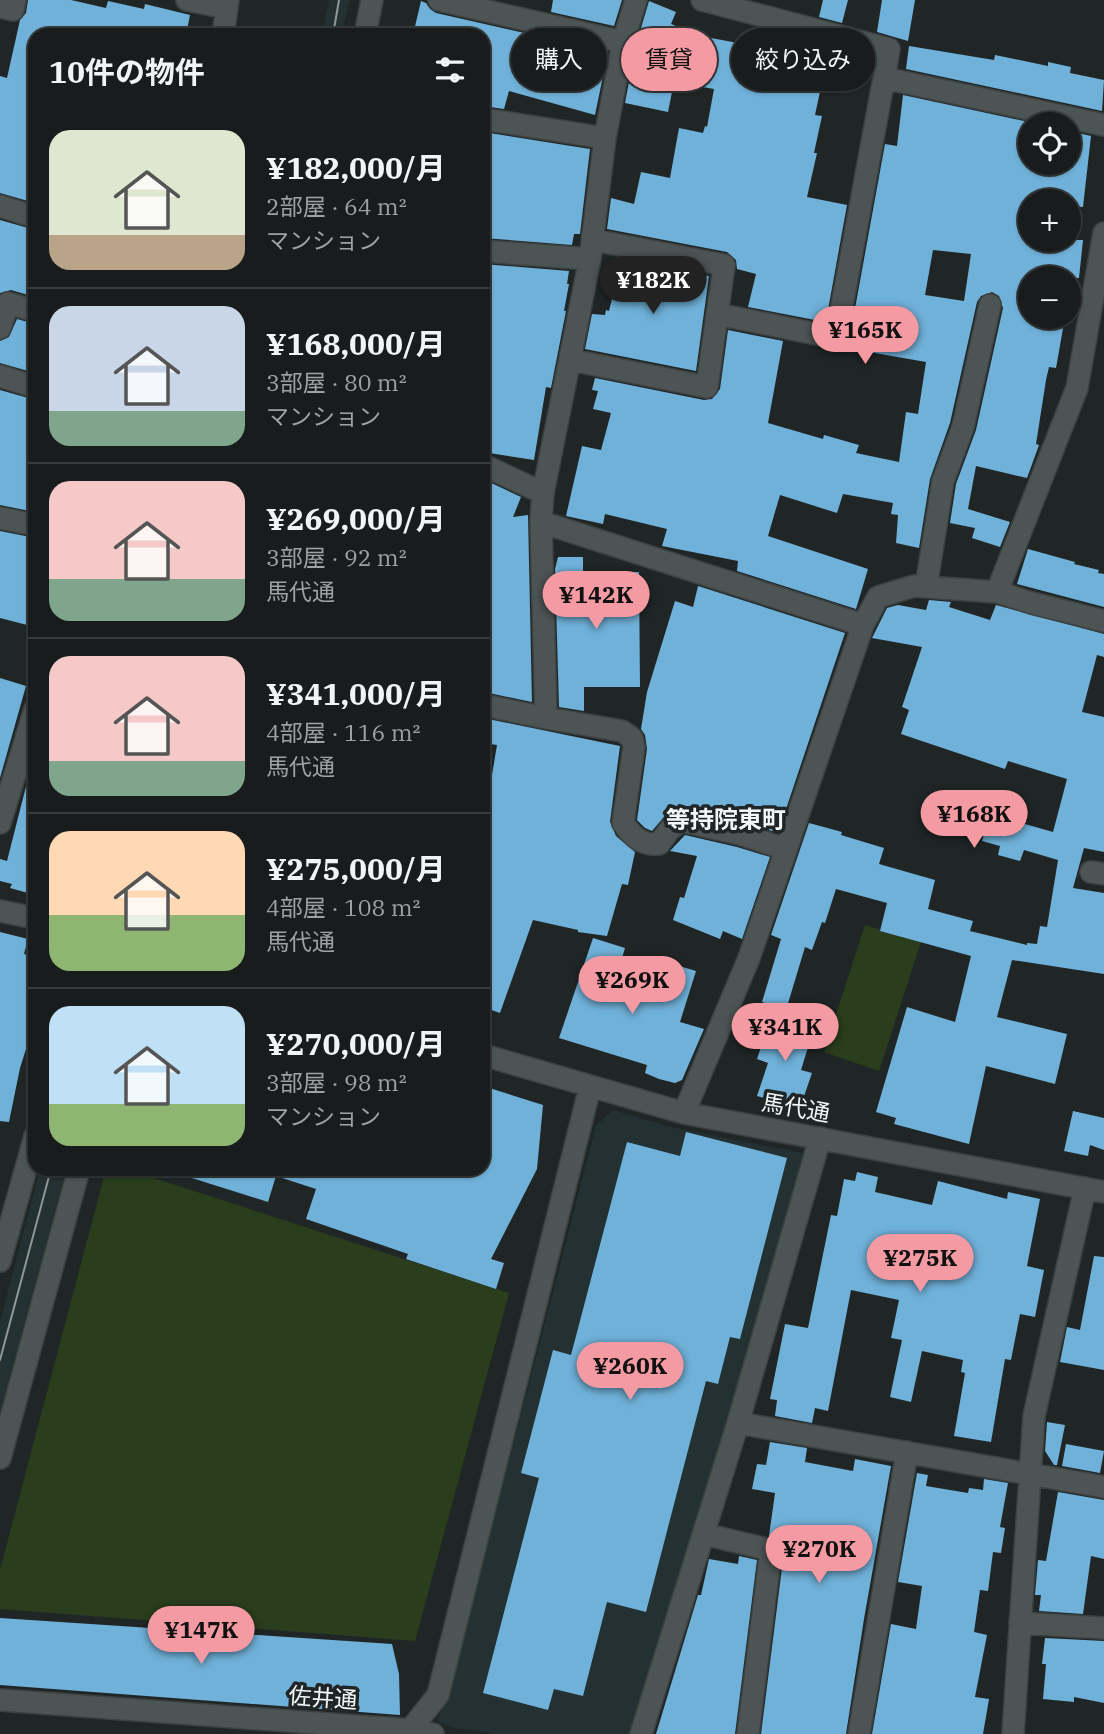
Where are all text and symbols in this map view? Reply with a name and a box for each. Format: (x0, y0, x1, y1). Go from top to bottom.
chip: 購入 (511, 28, 607, 91)
chip: 賃貸 (621, 28, 717, 91)
chip: 絞り込み (731, 28, 875, 91)
icon: filters (431, 51, 469, 89)
text: 10件の物件 (49, 52, 205, 91)
map controls (1018, 112, 1081, 329)
button: locate (1018, 112, 1081, 175)
text: ¥182,000/月 (266, 148, 446, 187)
icon: home (105, 158, 189, 242)
button: + (1018, 189, 1081, 252)
text: 2部屋 · 64 m² (266, 191, 407, 221)
text: マンション (266, 225, 381, 255)
pin: ¥182K (604, 256, 702, 316)
text: ¥182K (616, 264, 690, 294)
button: − (1018, 266, 1081, 329)
pin: ¥165K (816, 306, 914, 366)
text: ¥165K (828, 314, 902, 344)
text: ¥168,000/月 (266, 324, 446, 363)
icon: home (105, 334, 189, 418)
text: 3部屋 · 80 m² (266, 367, 407, 397)
text: マンション (266, 401, 381, 431)
text: ¥269,000/月 (266, 499, 446, 538)
icon: home (105, 509, 189, 593)
text: 3部屋 · 92 m² (266, 542, 407, 572)
pin: ¥142K (547, 572, 645, 631)
text: 馬代通 (266, 576, 335, 606)
text: ¥142K (559, 579, 633, 609)
text: ¥341,000/月 (266, 674, 446, 713)
icon: home (105, 684, 189, 768)
text: 4部屋 · 116 m² (266, 717, 421, 747)
text: 馬代通 (266, 751, 335, 781)
pin: ¥168K (925, 790, 1023, 850)
text: ¥168K (937, 798, 1011, 828)
district label: 等持院東町 (666, 803, 786, 835)
text: ¥275,000/月 (266, 849, 446, 888)
icon: home (105, 859, 189, 943)
text: 4部屋 · 108 m² (266, 892, 421, 922)
text: 馬代通 (266, 926, 335, 956)
pin: ¥269K (583, 956, 681, 1016)
text: ¥269K (595, 964, 669, 994)
pin: ¥341K (736, 1004, 834, 1063)
text: ¥341K (748, 1011, 822, 1041)
text: ¥270,000/月 (266, 1024, 446, 1063)
icon: home (105, 1034, 189, 1118)
text: 3部屋 · 98 m² (266, 1067, 407, 1097)
street label: 馬代通 (759, 1086, 833, 1128)
text: マンション (266, 1101, 381, 1131)
pin: ¥275K (871, 1234, 969, 1294)
text: ¥275K (883, 1242, 957, 1272)
pin: ¥260K (581, 1342, 679, 1402)
text: ¥260K (593, 1350, 667, 1380)
pin: ¥270K (770, 1526, 868, 1585)
text: ¥270K (782, 1533, 856, 1563)
pin: ¥147K (152, 1606, 250, 1666)
text: ¥147K (164, 1614, 238, 1644)
street label: 佐井通 (288, 1680, 358, 1714)

